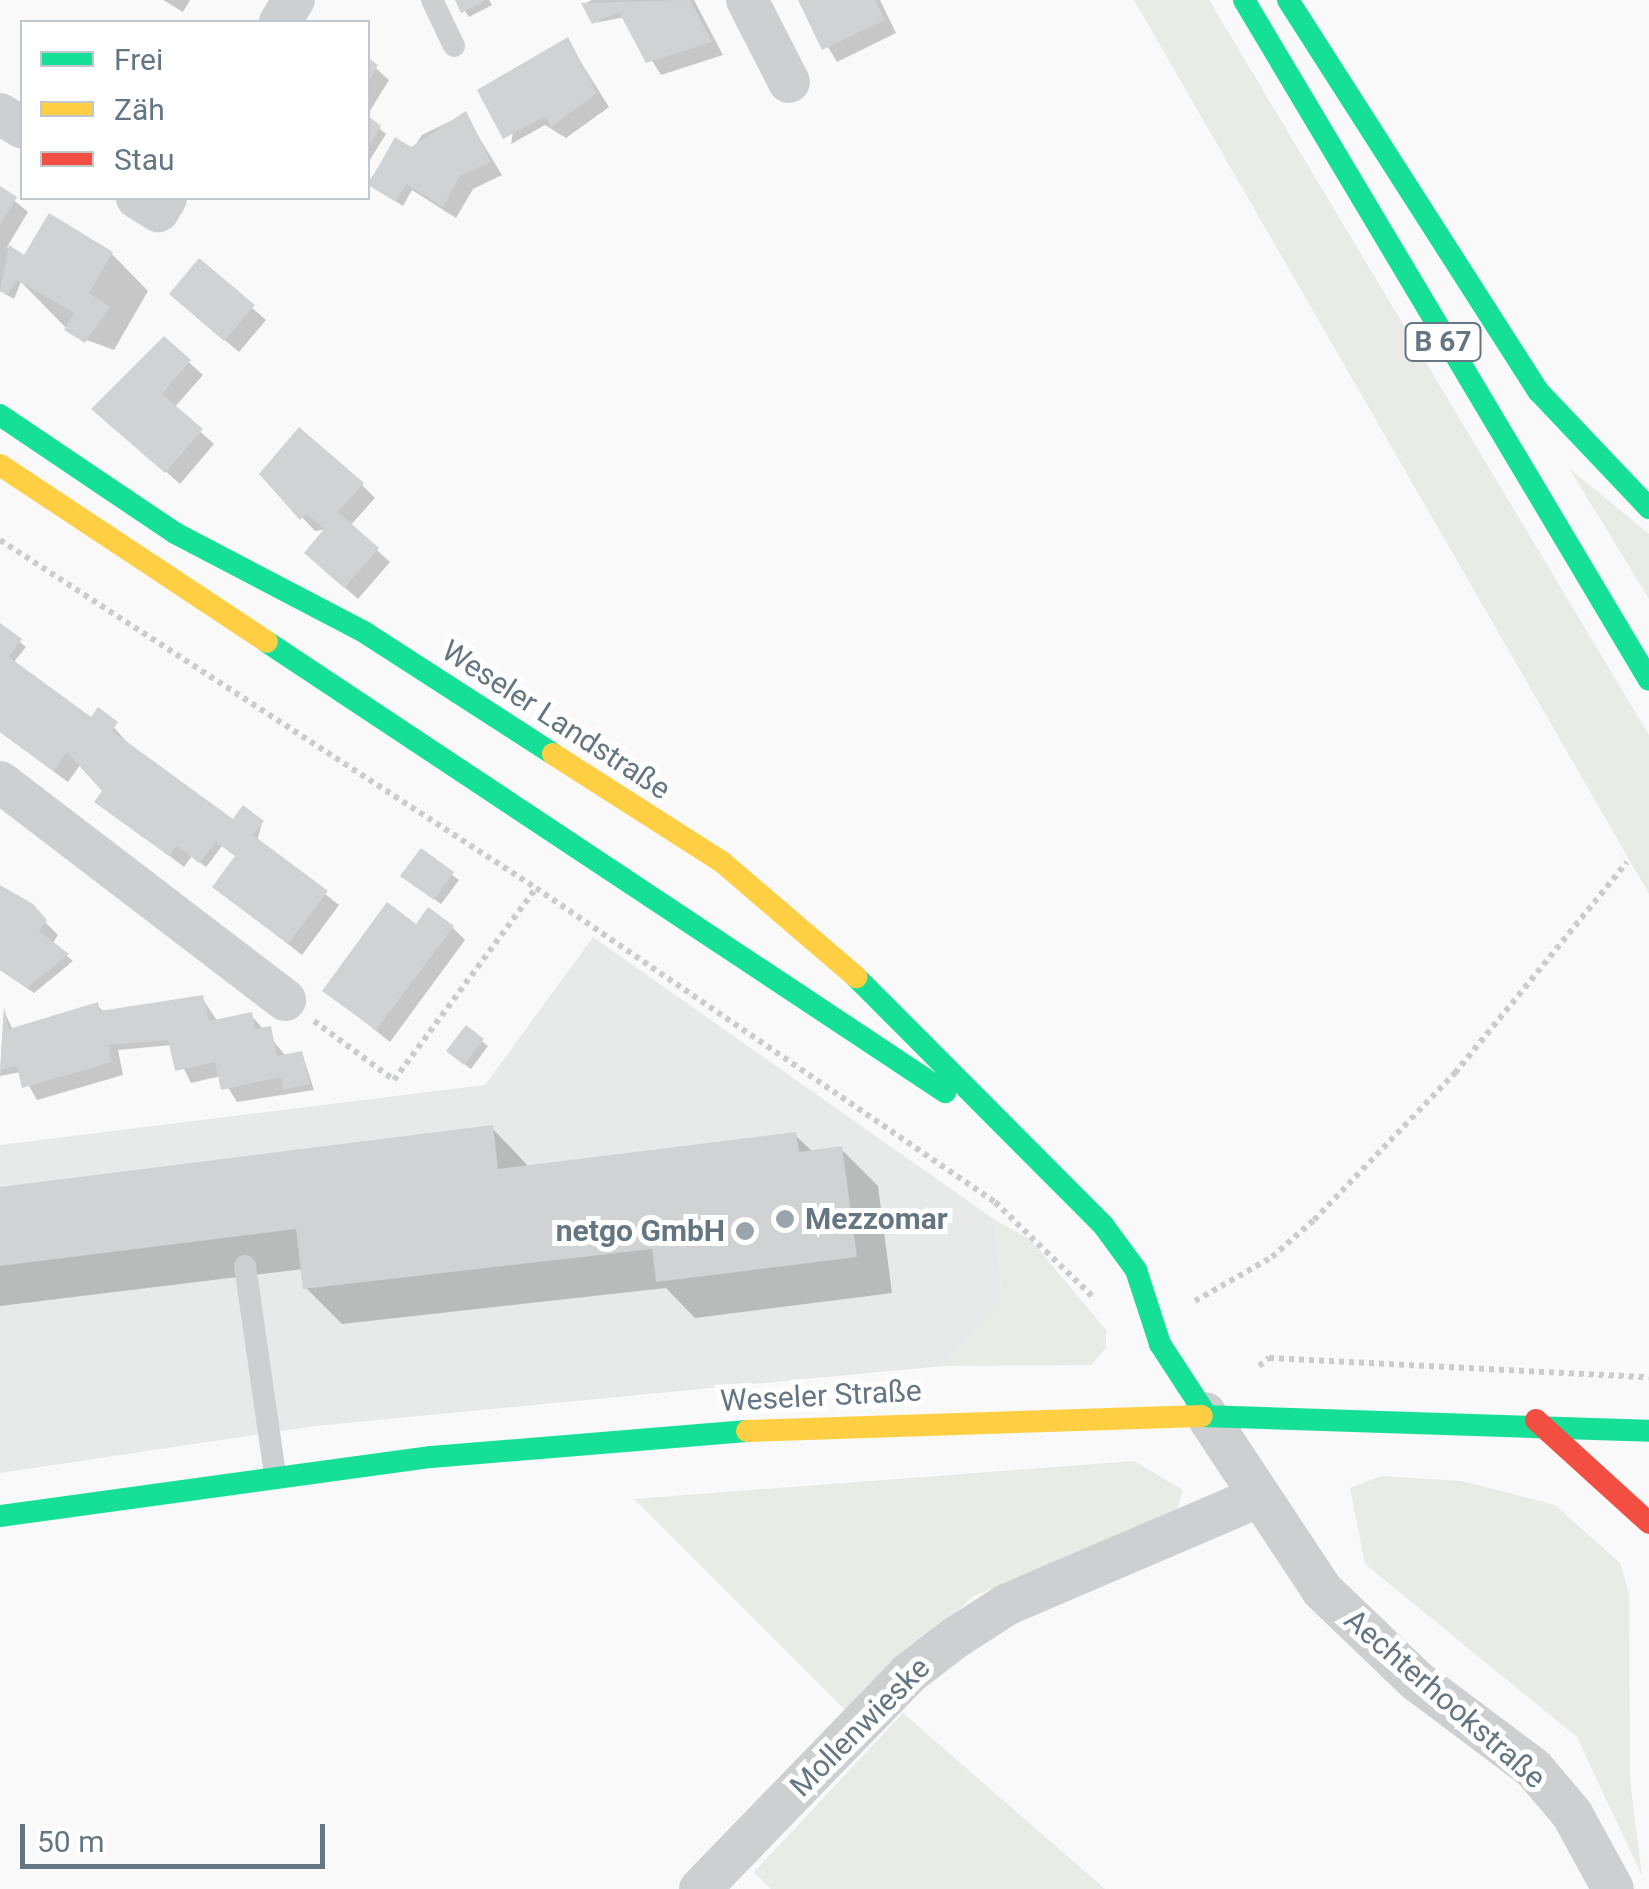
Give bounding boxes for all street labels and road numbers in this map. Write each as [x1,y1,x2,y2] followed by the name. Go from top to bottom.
[1403,319,1483,365] road number: B 67
[435,633,677,807] street label: Weseler Landstraße
[719,1373,923,1419] street label: Weseler Straße
[1337,1602,1553,1796] street label: Aechterhookstraße
[783,1650,937,1804] street label: Mollenwieske

